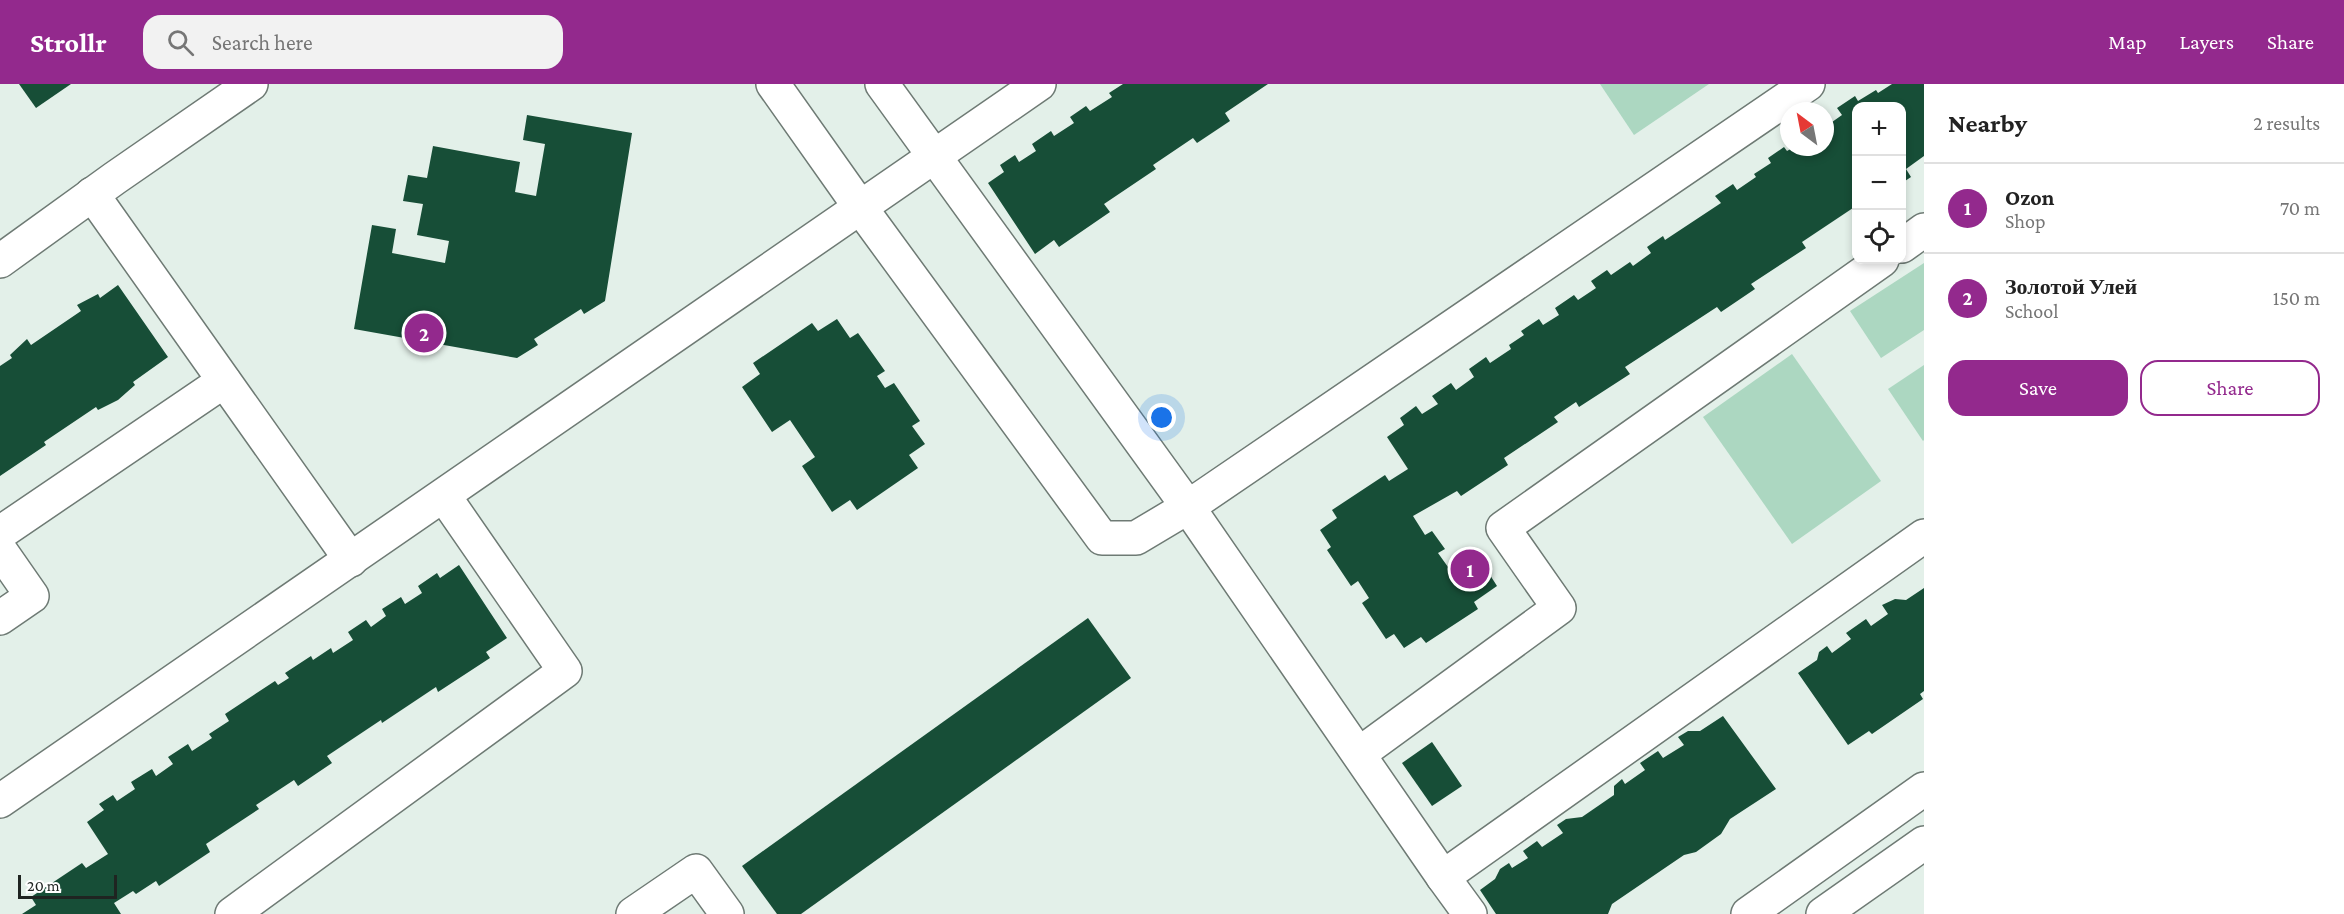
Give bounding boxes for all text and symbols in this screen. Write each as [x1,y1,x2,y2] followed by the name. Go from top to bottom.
[143,15,563,69] search box
[164,26,197,59] icon: search
[30,27,107,58] text: Strollr
[212,30,313,55] text: Search here
[2108,30,2147,54] text: Map
[2180,30,2234,54] text: Layers
[2267,30,2314,54] text: Share
[1780,102,1834,156] north arrow
[1852,102,1906,264] map controls
[1852,102,1906,156] button: +
[1948,109,2027,138] text: Nearby
[2253,112,2320,134] text: 2 results
[1852,156,1906,210] button: −
[2005,185,2054,210] text: Ozon
[1964,197,1971,219] text: 1
[2280,197,2320,219] text: 70 m
[1852,210,1906,264] button: locate
[2005,210,2046,232] text: Shop
[2005,274,2137,299] text: Золотой Улей
[1962,287,1973,309] text: 2
[2273,287,2320,309] text: 150 m
[2005,300,2058,322] text: School
[404,310,444,356] pin: 2
[1948,360,2128,416] button: Save
[2140,360,2320,416] button: Share
[1147,403,1176,432] your location
[1450,546,1490,592] pin: 1
[18,872,117,900] scale bar
[27,877,60,894] text: 20 m

